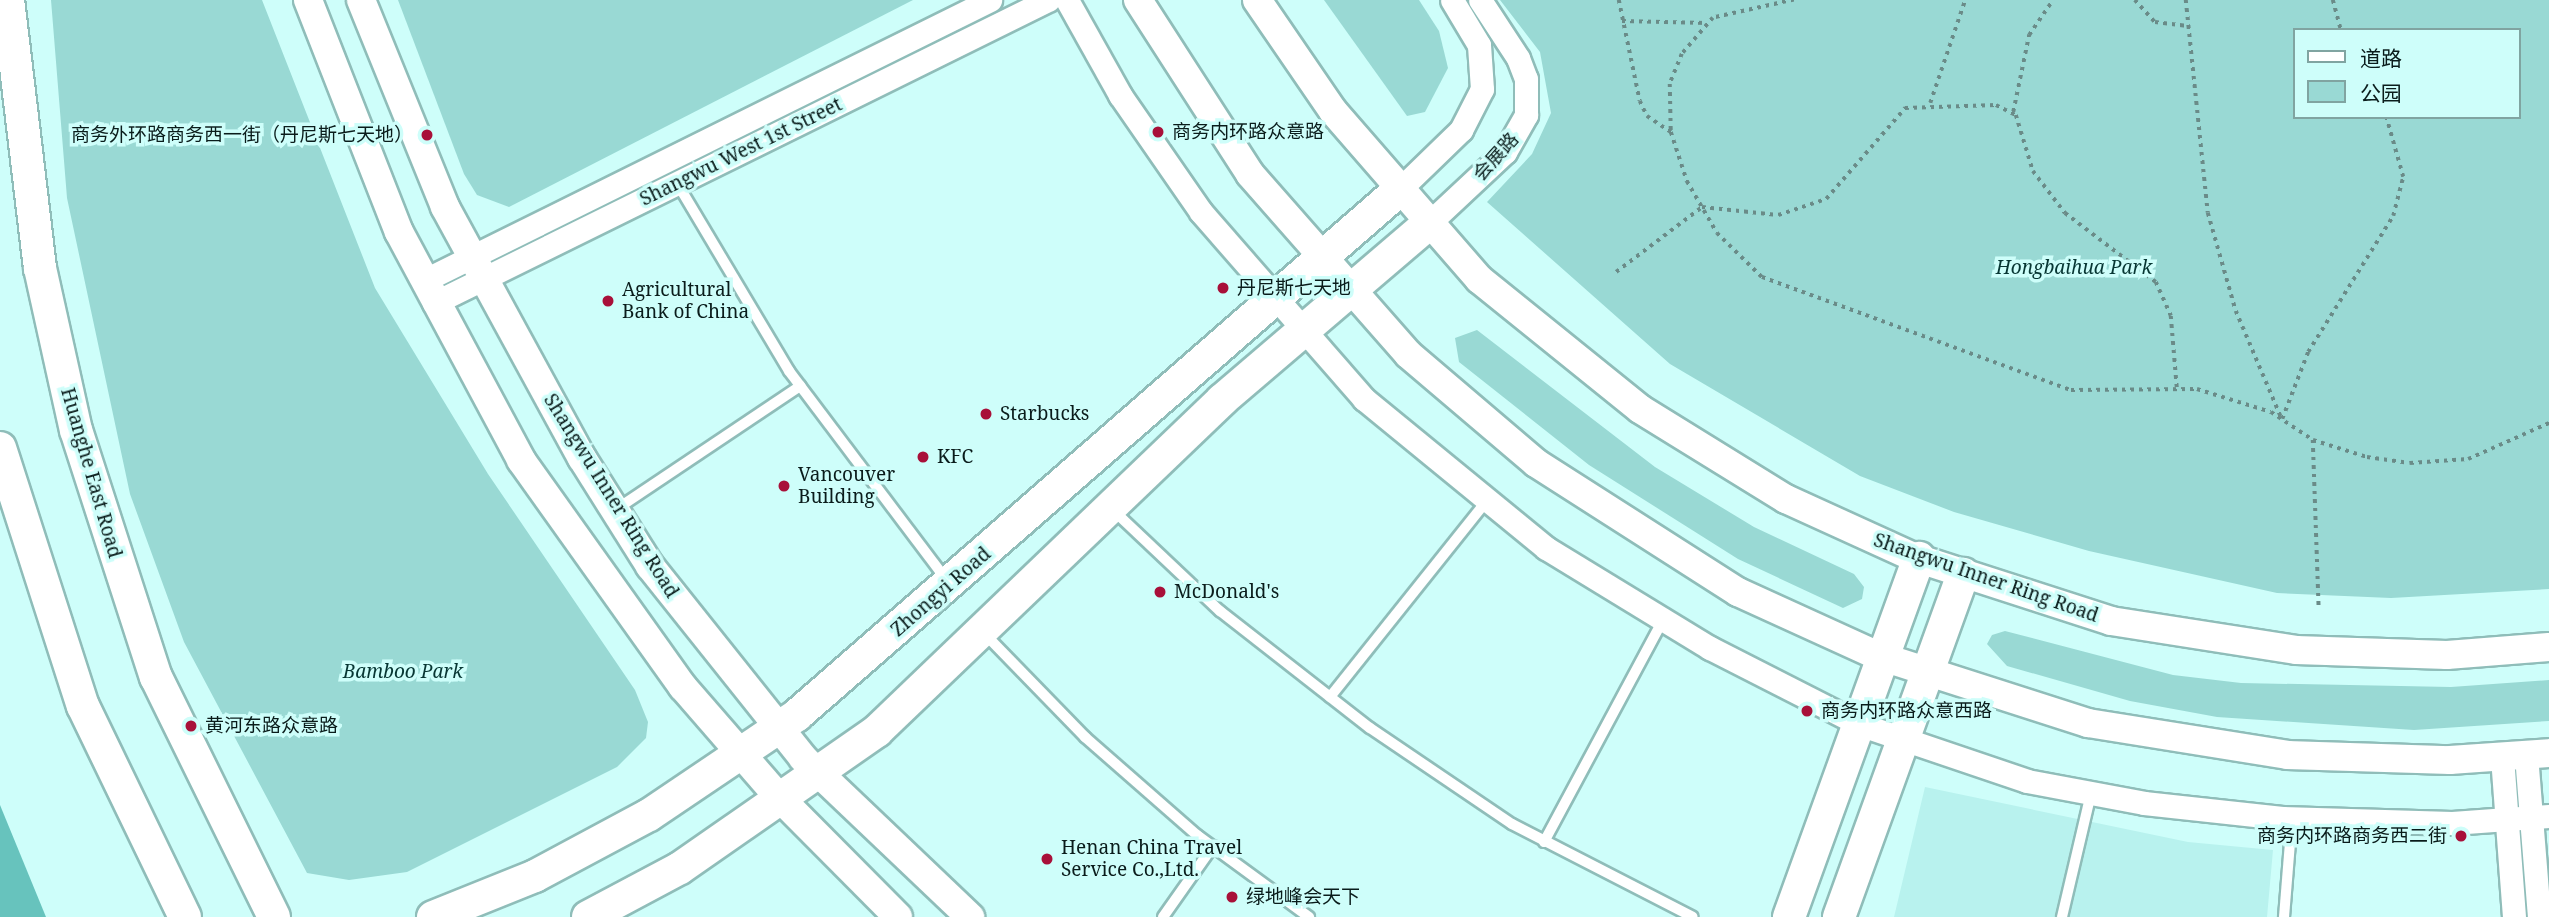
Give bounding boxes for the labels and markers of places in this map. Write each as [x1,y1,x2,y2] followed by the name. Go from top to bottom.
[1172,121,1324,143] place label: 商务内环路众意路
[71,124,413,146] place label: 商务外环路商务西一街（丹尼斯七天地）
[1150,124,1166,140] marker: 商务内环路众意路
[419,127,435,143] marker: 商务外环路商务西一街（丹尼斯七天地）
[1237,277,1351,299] place label: 丹尼斯七天地
[622,279,749,323] place label: Agricultural Bank of China
[1215,280,1231,296] marker: 丹尼斯七天地
[600,293,616,309] marker: Agricultural Bank of China
[1000,403,1089,425] place label: Starbucks
[978,406,994,422] marker: Starbucks
[937,446,973,468] place label: KFC
[915,449,931,465] marker: KFC
[798,464,895,508] place label: Vancouver Building
[776,478,792,494] marker: Vancouver Building
[1174,581,1279,603] place label: McDonald's
[1152,584,1168,600] marker: McDonald's
[1821,700,1992,722] place label: 商务内环路众意西路
[1799,703,1815,719] marker: 商务内环路众意西路
[205,715,338,737] place label: 黄河东路众意路
[183,718,199,734] marker: 黄河东路众意路
[2257,825,2447,847] place label: 商务内环路商务西二街
[2453,828,2469,844] marker: 商务内环路商务西二街
[1061,837,1242,881] place label: Henan China Travel Service Co.,Ltd.
[1039,851,1055,867] marker: Henan China Travel Service Co.,Ltd.
[1246,886,1360,908] place label: 绿地峰会天下
[1224,889,1240,905] marker: 绿地峰会天下

